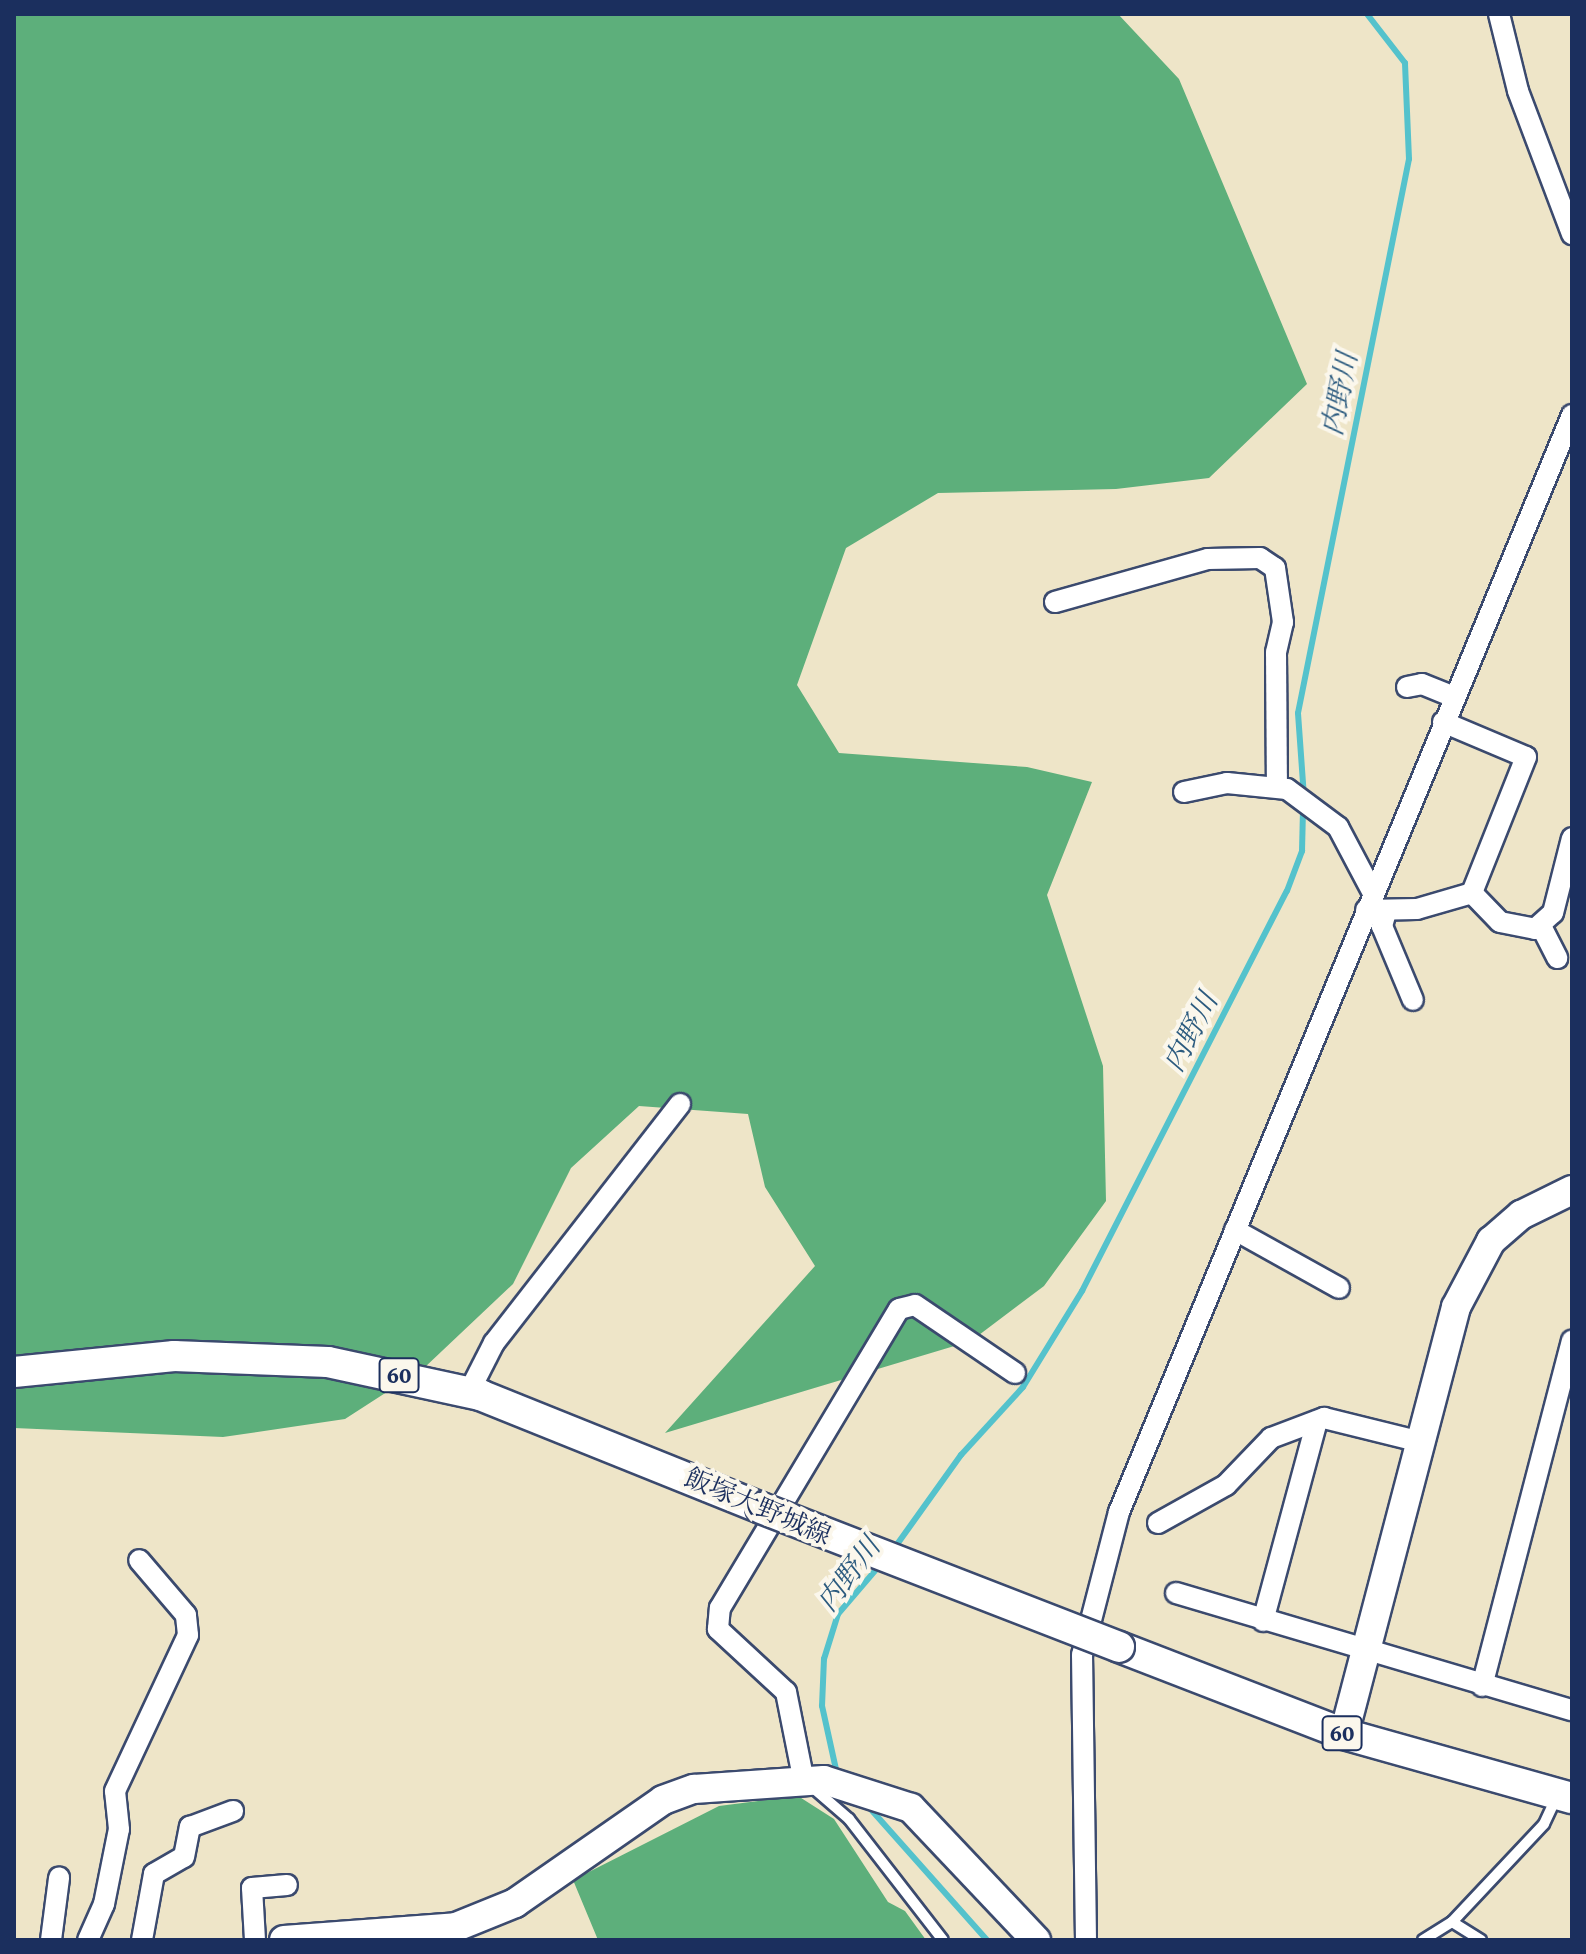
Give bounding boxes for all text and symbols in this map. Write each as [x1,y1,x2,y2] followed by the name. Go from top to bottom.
[1314,350,1364,438] water label: 内野川
[1156,987,1224,1077] water label: 内野川
[377,1355,421,1395] road number: 60
[680,1461,836,1551] street label: 飯塚大野城線
[809,1530,887,1618] water label: 内野川
[1320,1713,1364,1753] road number: 60

